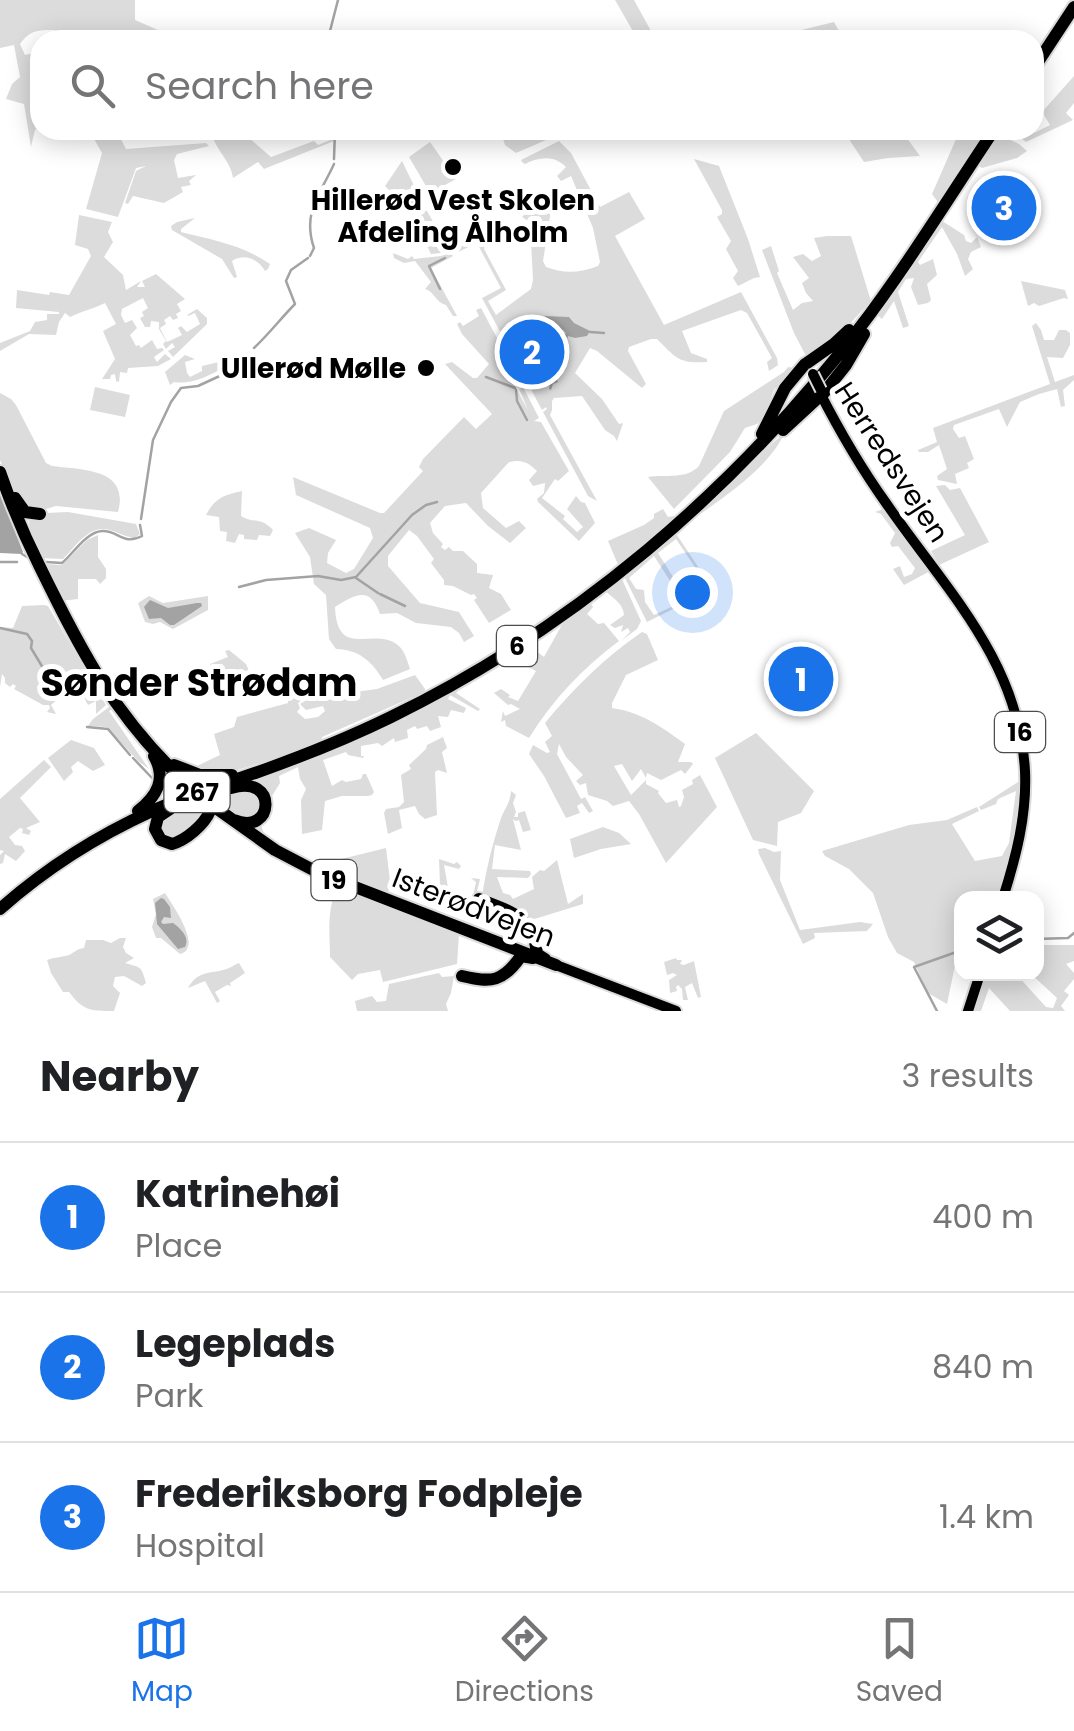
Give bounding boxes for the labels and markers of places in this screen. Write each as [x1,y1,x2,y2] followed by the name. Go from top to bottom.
[442,156,464,178] marker: Hillerød Vest Skolen Afdeling Ålholm
[972,170,1036,246] pin: 3
[311,181,595,252] place label: Hillerød Vest Skolen Afdeling Ålholm
[500,314,564,390] pin: 2
[221,349,406,388] place label: Ullerød Mølle
[415,357,437,379] marker: Ullerød Mølle
[768,642,834,716] pin: 1

